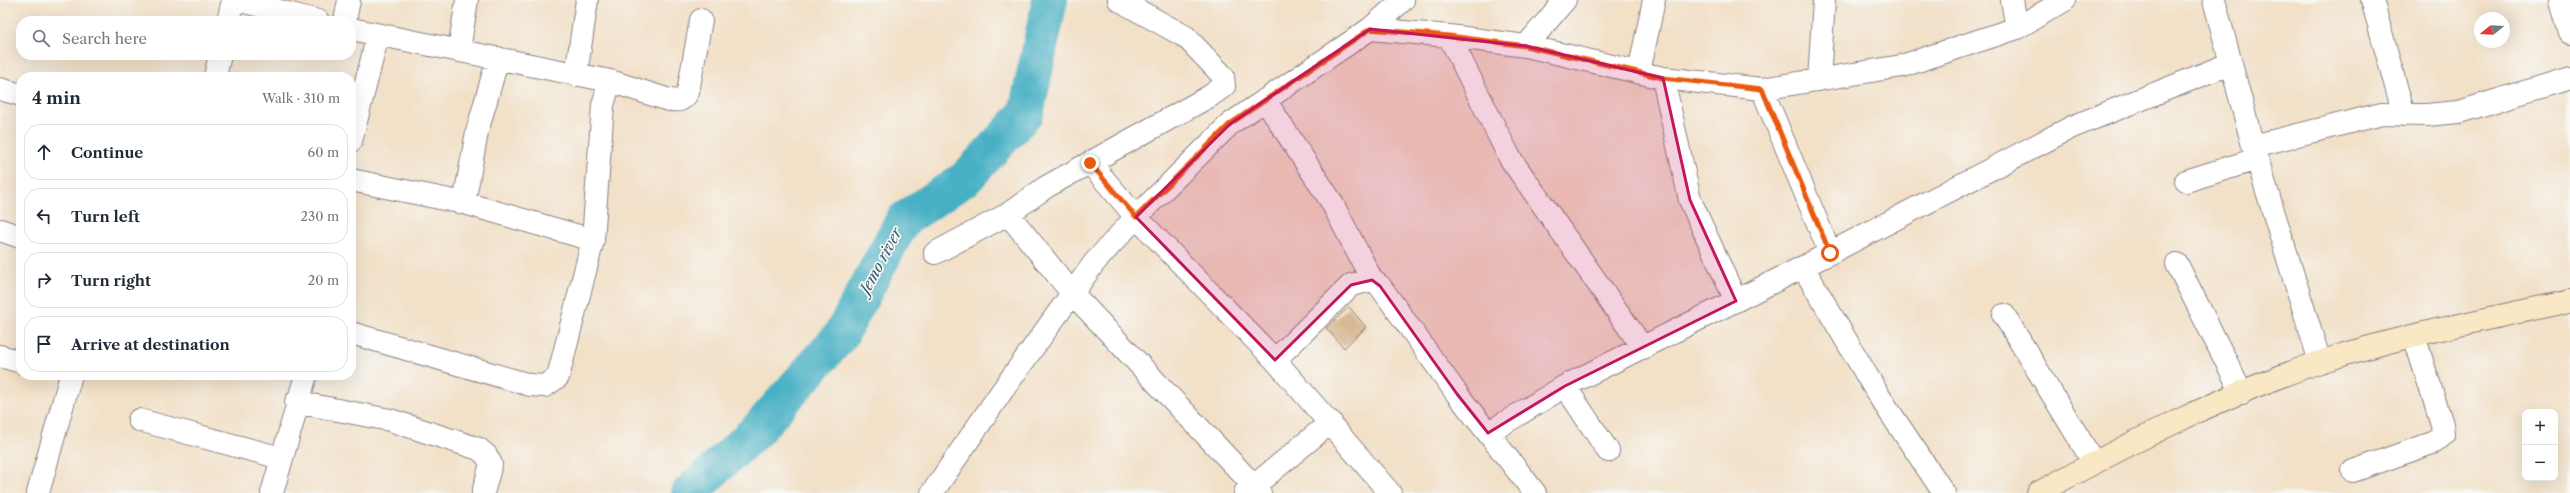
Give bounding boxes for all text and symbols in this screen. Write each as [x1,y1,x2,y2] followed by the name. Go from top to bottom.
[2474,12,2510,48] north arrow
[16,16,356,60] search box
[30,27,52,49] icon: search
[62,29,147,48] text: Search here
[32,88,81,108] text: 4 min
[262,90,340,106] text: Walk · 310 m
[33,141,55,163] icon: ahead
[71,143,143,162] text: Continue
[308,144,339,160] text: 60 m
[1081,154,1099,172] route end
[33,205,55,227] icon: left
[71,207,140,226] text: Turn left
[301,208,339,224] text: 230 m
[853,223,906,301] water label: Jemo river
[1821,244,1839,262] route start
[33,269,55,291] icon: right
[71,271,151,290] text: Turn right
[308,272,339,288] text: 20 m
[33,333,55,355] icon: arrive
[71,335,230,354] text: Arrive at destination
[2522,409,2558,481] map controls
[2522,409,2558,445] button: +
[2522,445,2558,481] button: −

